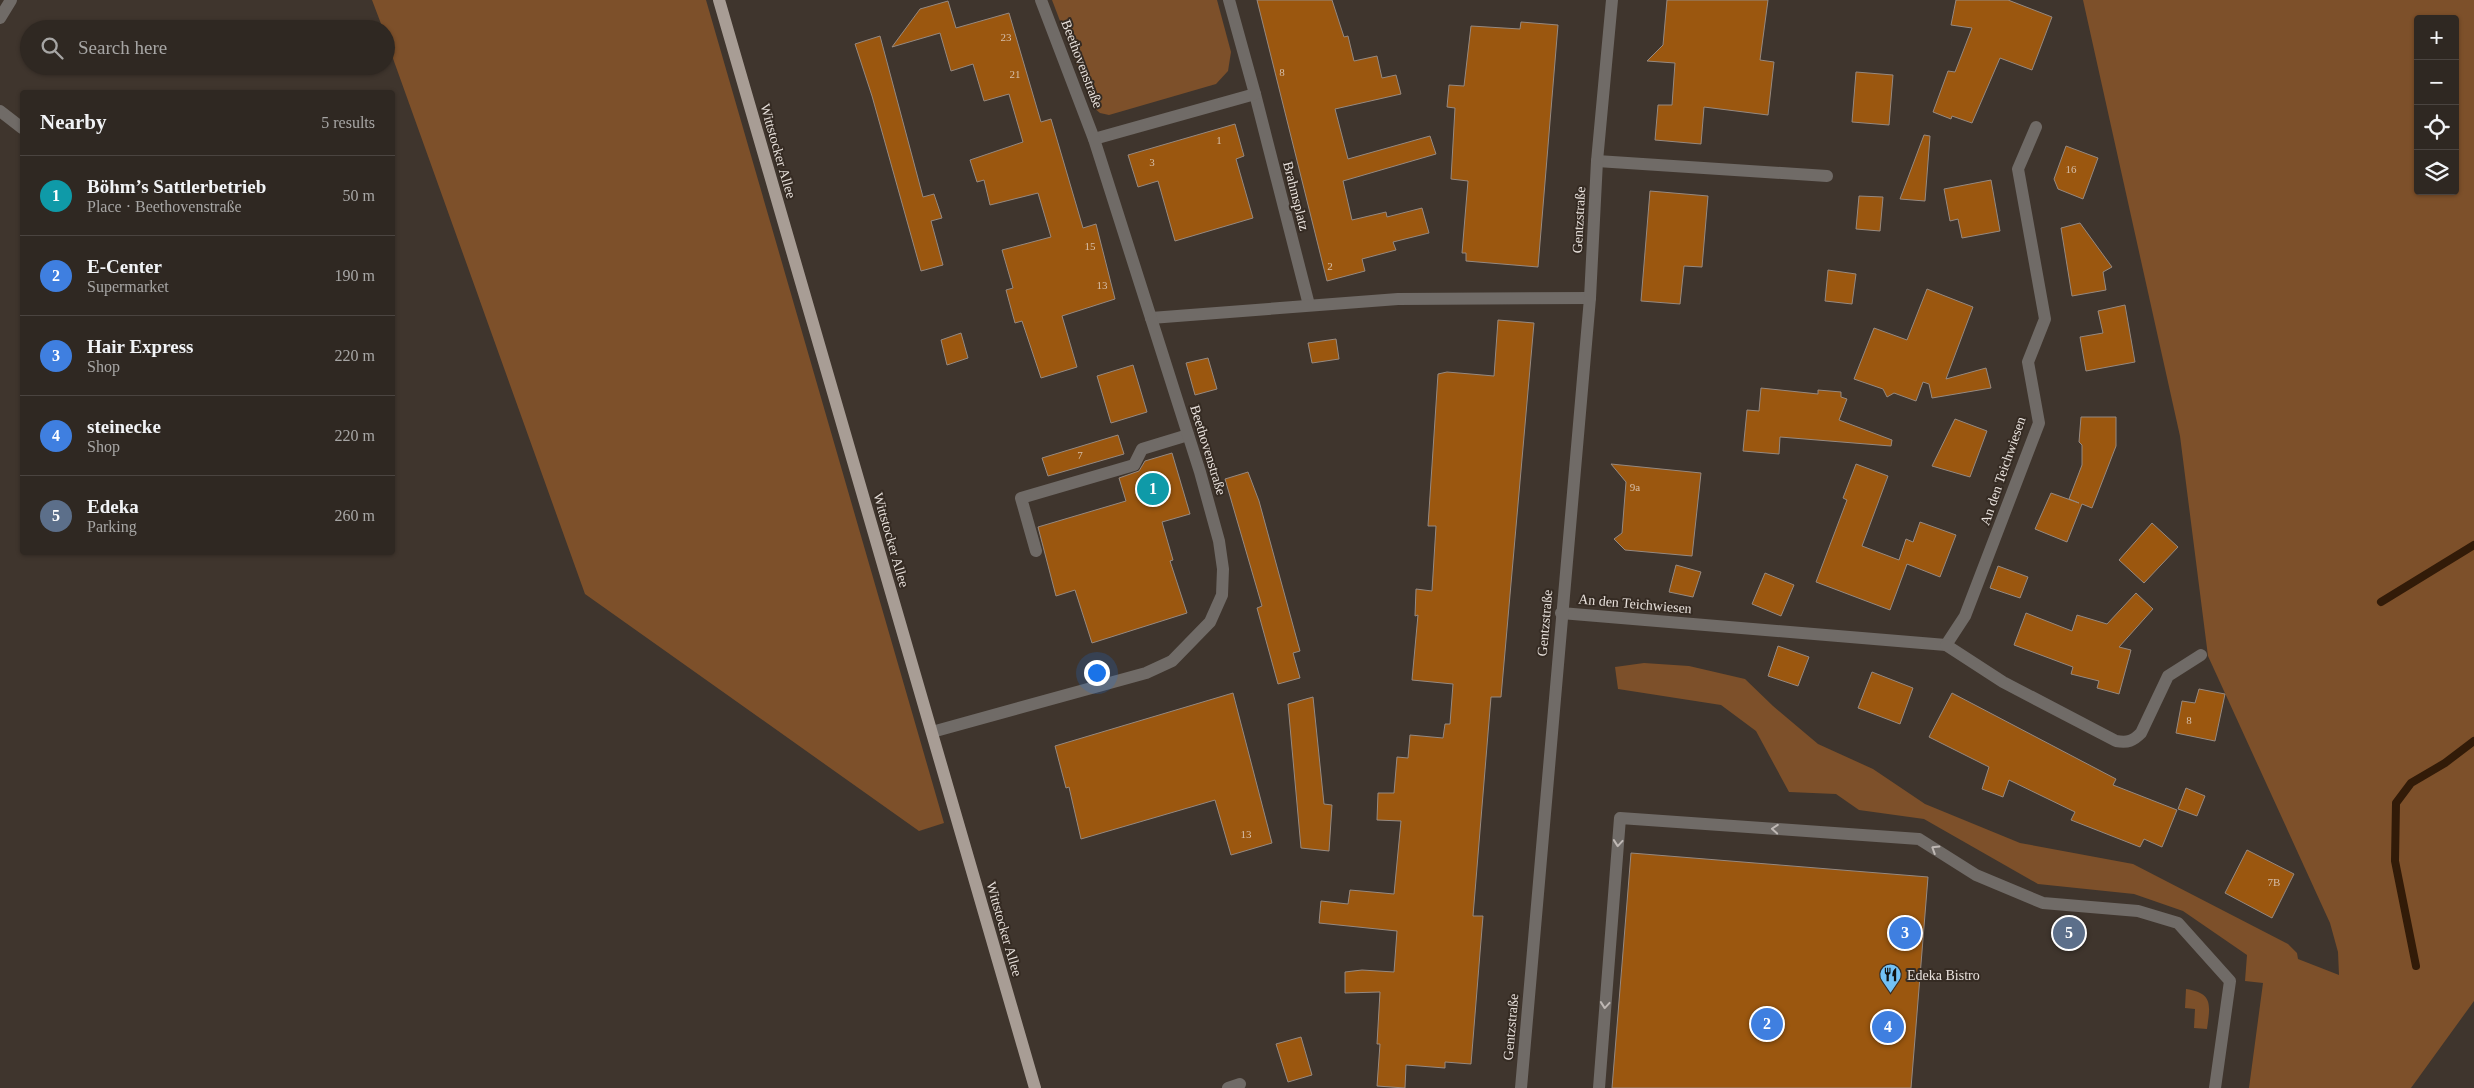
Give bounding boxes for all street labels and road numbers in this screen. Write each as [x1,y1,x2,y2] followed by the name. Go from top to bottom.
[1058,18,1106,110] street label: Beethovenstraße
[757,102,799,200] street label: Wittstocker Allee
[1280,160,1312,232] street label: Brahmsplatz
[1570,186,1588,254] street label: Gentzstraße
[1187,403,1229,497] street label: Beethovenstraße
[1977,415,2029,527] street label: An den Teichwiesen
[870,491,912,589] street label: Wittstocker Allee
[1535,589,1555,657] street label: Gentzstraße
[1578,592,1692,616] street label: An den Teichwiesen
[983,880,1025,978] street label: Wittstocker Allee
[1501,993,1521,1061] street label: Gentzstraße

